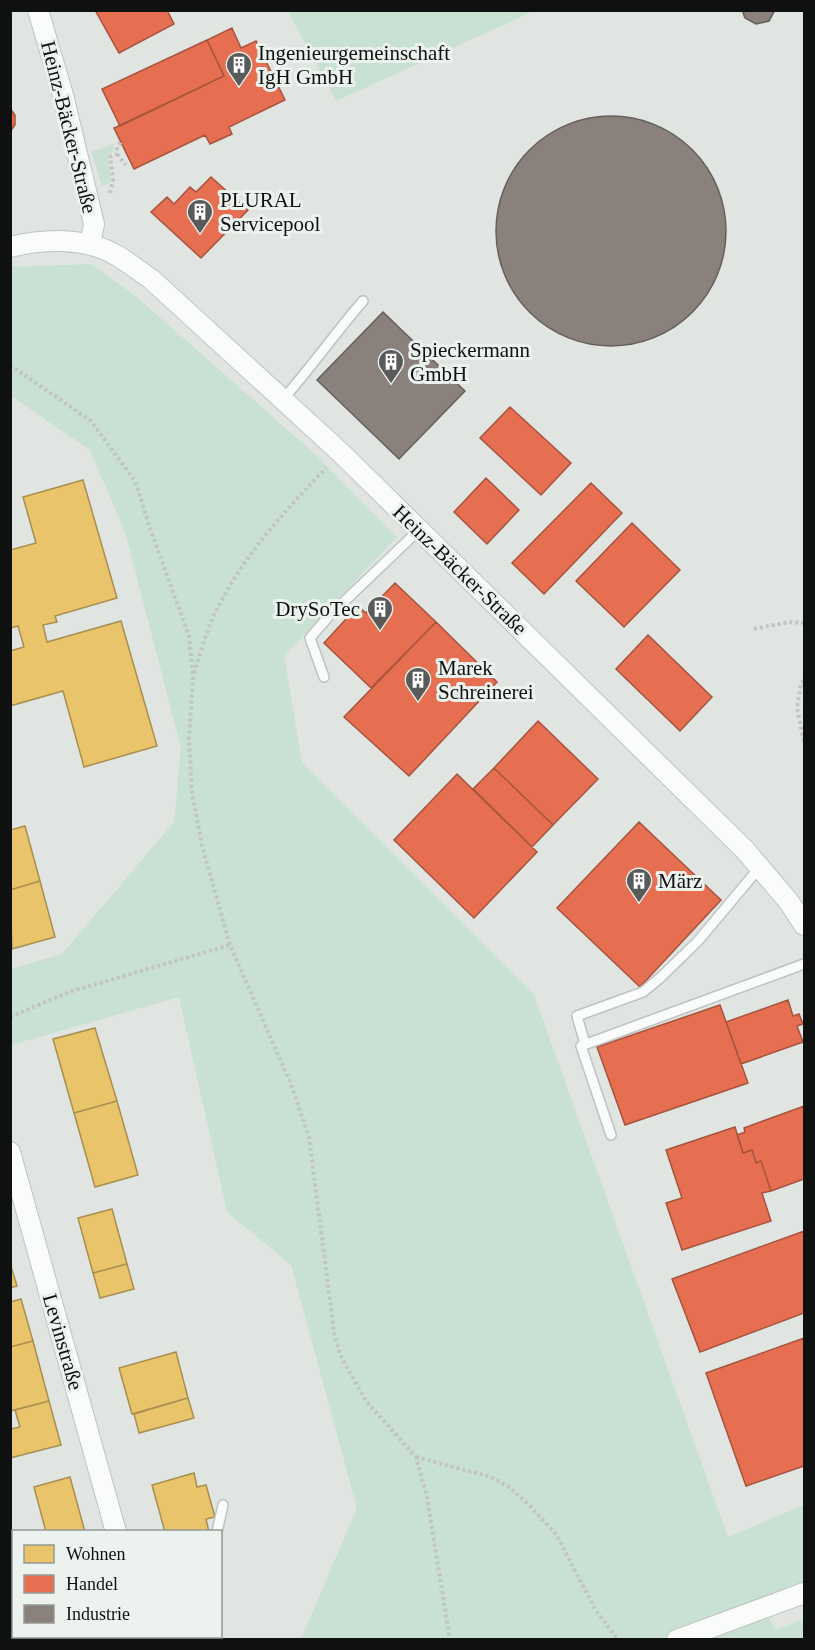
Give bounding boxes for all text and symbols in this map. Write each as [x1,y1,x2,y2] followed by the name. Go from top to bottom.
[36,38,102,216] street label: Heinz-Bäcker-Straße
[258,41,450,89] place label: Ingenieurgemeinschaft IgH GmbH
[224,50,254,88] building icon: Ingenieurgemeinschaft IgH GmbH
[220,188,320,236] place label: PLURAL Servicepool
[185,197,215,235] building icon: PLURAL Servicepool
[410,338,531,386] place label: Spieckermann GmbH
[376,347,406,385] building icon: Spieckermann GmbH
[388,500,532,640] street label: Heinz-Bäcker-Straße
[365,594,395,632] building icon: DrySoTec
[275,597,360,621] place label: DrySoTec
[438,656,534,704] place label: Marek Schreinerei
[403,665,433,703] building icon: Marek Schreinerei
[624,866,654,904] building icon: März
[658,869,702,893] place label: März
[38,1291,88,1393] street label: Levinstraße
[12,1530,222,1638] legend
[66,1544,126,1564] text: Wohnen
[66,1574,118,1594] text: Handel
[66,1604,130,1624] text: Industrie

